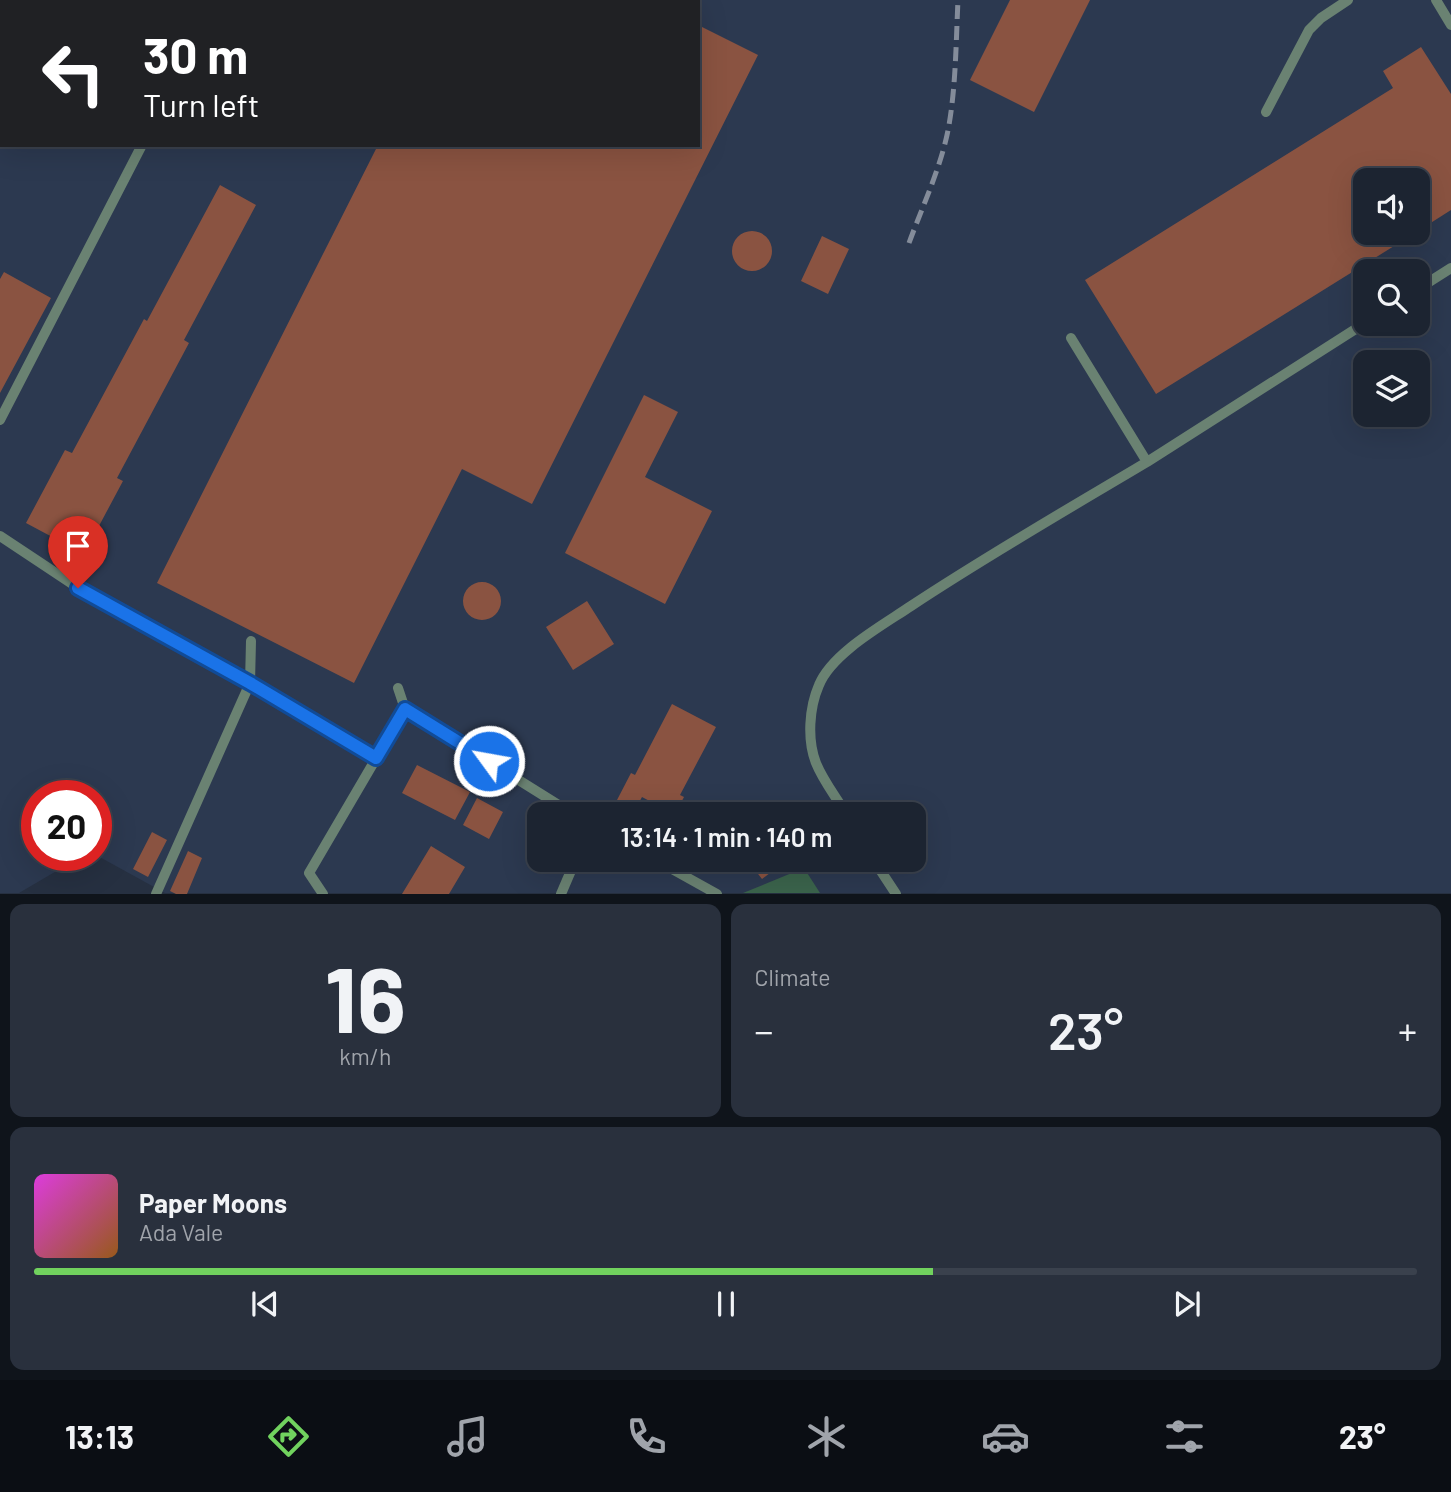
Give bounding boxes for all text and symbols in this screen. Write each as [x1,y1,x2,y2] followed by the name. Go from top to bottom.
[143,25,248,84] text: 30 m
[28,28,119,119] icon: left
[143,85,260,123] text: Turn left
[1353,168,1430,427] map controls
[1353,168,1430,245] button: sound
[1353,259,1430,336] button: search
[1353,350,1430,427] button: layers
[48,516,108,588] pin
[59,527,97,565] icon: arrive
[452,724,526,798] position arrow
[21,780,112,871] speed limit sign: 20
[621,821,832,852] text: 13:14 · 1 min · 140 m
[325,942,406,1051] text: 16
[755,963,831,991] text: Climate
[1048,998,1123,1060] text: 23°
[755,1007,774,1053] text: −
[1398,1007,1417,1053] text: +
[339,1042,391,1070] text: km/h
[139,1187,287,1218] text: Paper Moons
[139,1218,223,1246] text: Ada Vale
[246,1285,284,1323] icon: previous
[707,1285,745,1323] icon: pause
[1168,1285,1206,1323] icon: next
[264,1412,313,1461] icon: directions
[443,1412,492,1461] icon: music
[622,1412,671,1461] icon: phone
[802,1412,851,1461] icon: climate
[981,1412,1030,1461] icon: car
[1160,1412,1209,1461] icon: filters
[65,1417,134,1455] text: 13:13
[1339,1417,1386,1455] text: 23°

